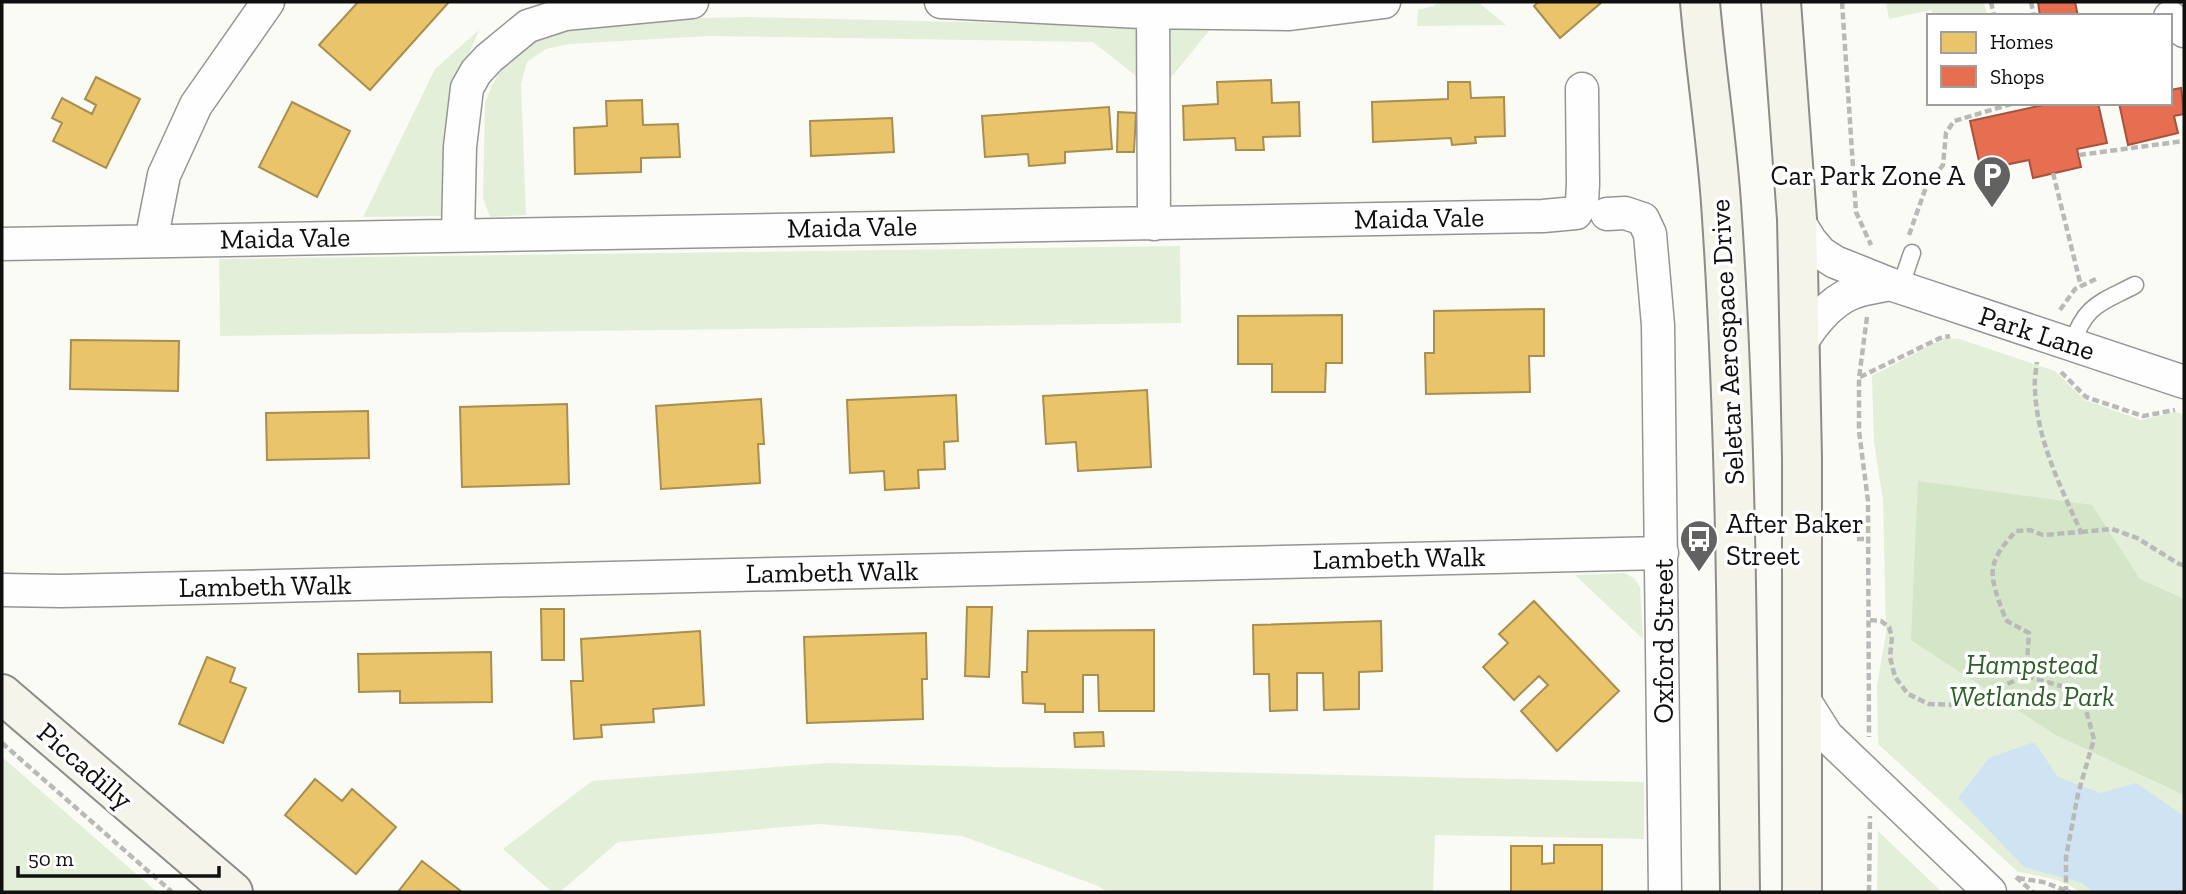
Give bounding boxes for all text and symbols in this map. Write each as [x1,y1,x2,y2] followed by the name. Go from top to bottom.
[1927,14,2172,105] legend
[1990,29,2053,54] text: Homes
[1990,64,2044,89] text: Shops
[1971,154,2013,209] parking icon: Car Park Zone A
[1770,159,1966,192] place label: Car Park Zone A
[1703,198,1751,486] street label: Seletar Aerospace Drive
[1353,200,1485,236] street label: Maida Vale
[786,209,918,245] street label: Maida Vale
[219,220,351,256] street label: Maida Vale
[1975,299,2099,367] street label: Park Lane
[1726,507,1864,572] place label: After Baker Street
[1678,518,1720,573] bus stop icon: After Baker Street
[1312,540,1486,576] street label: Lambeth Walk
[745,554,919,590] street label: Lambeth Walk
[1647,558,1680,724] street label: Oxford Street
[178,568,352,604] street label: Lambeth Walk
[1949,648,2115,713] park label: Hampstead Wetlands Park
[31,716,140,817] street label: Piccadilly
[18,834,219,878] scale bar
[28,846,74,871] text: 50 m

